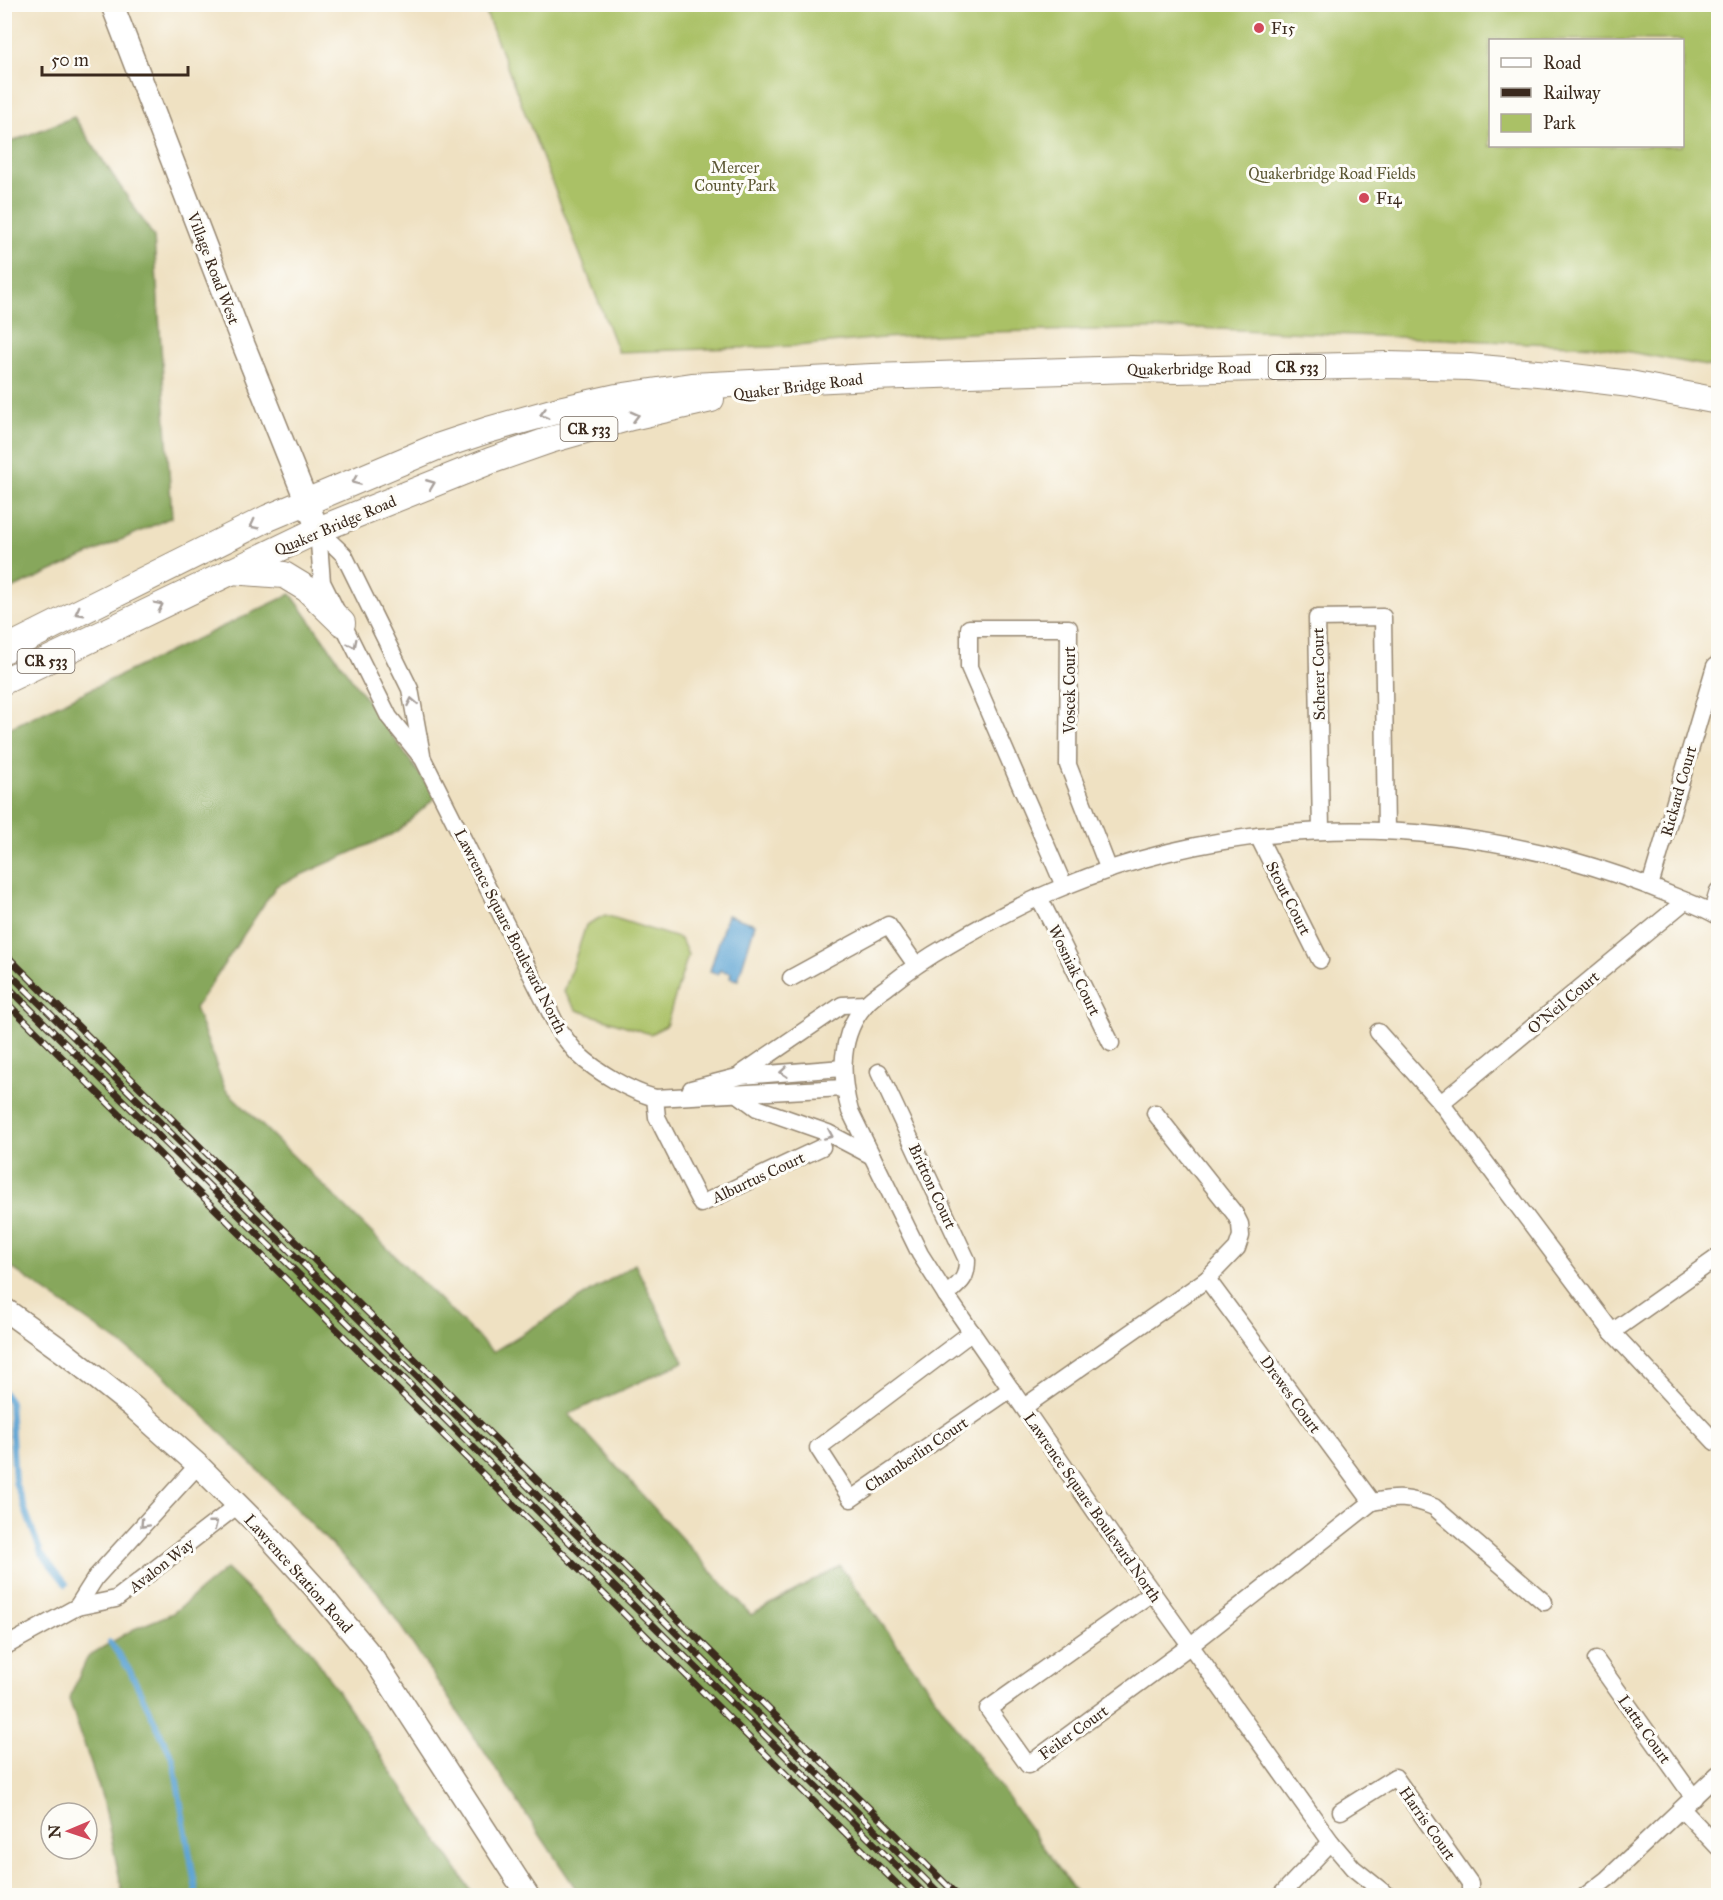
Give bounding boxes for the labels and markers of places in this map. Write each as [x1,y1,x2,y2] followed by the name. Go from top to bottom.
[1271,19,1296,38] place label: F15
[1252,21,1266,35] marker: F15
[1376,189,1403,208] place label: F14
[1357,191,1371,205] marker: F14

